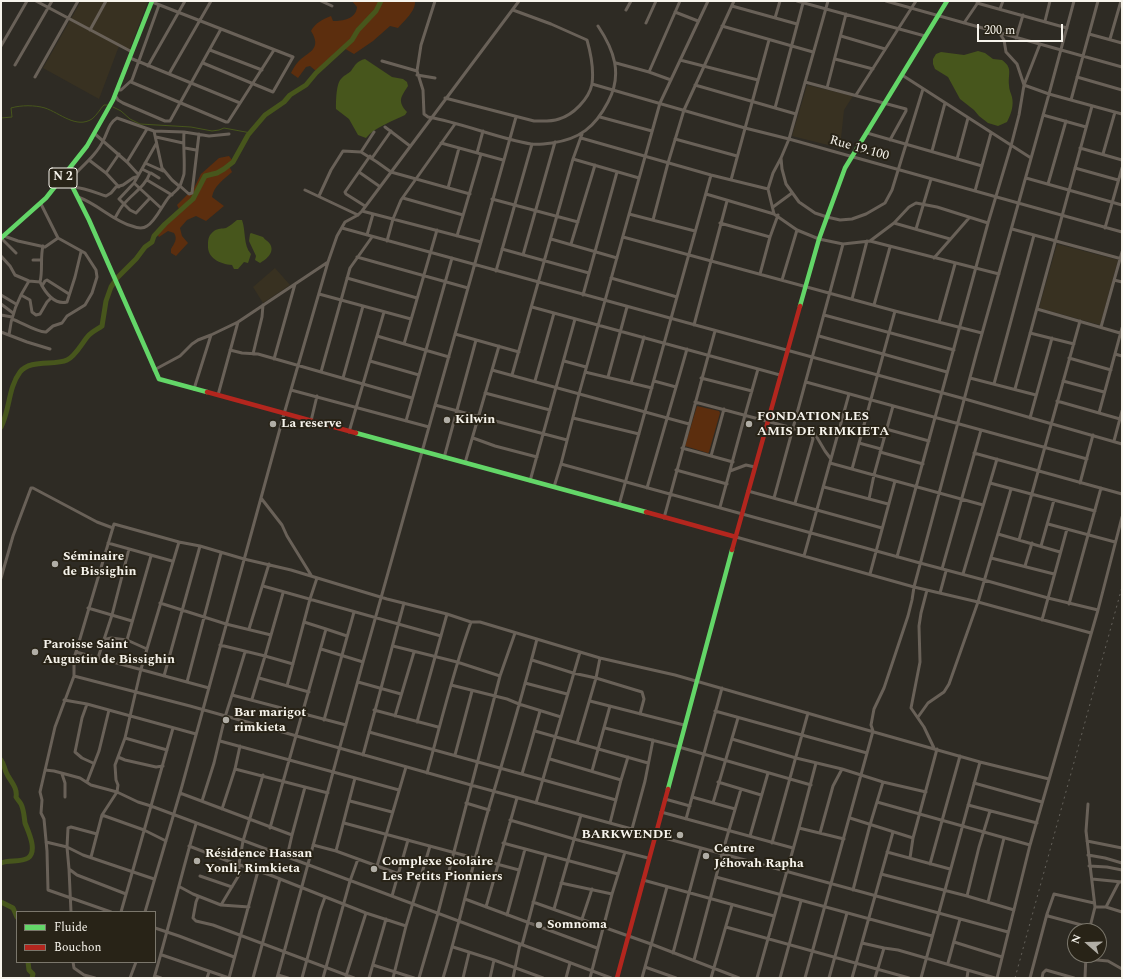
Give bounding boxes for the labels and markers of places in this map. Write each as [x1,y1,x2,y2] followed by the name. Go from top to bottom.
[757,409,889,440] place label: FONDATION LES AMIS DE RIMKIETA
[455,412,495,428] place label: Kilwin
[442,415,452,425] marker: Kilwin
[281,416,342,432] place label: La reserve
[268,419,278,429] marker: La reserve
[744,419,754,429] marker: FONDATION LES AMIS DE RIMKIETA
[63,549,137,580] place label: Séminaire de Bissighin
[50,559,60,569] marker: Séminaire de Bissighin
[43,637,175,668] place label: Paroisse Saint Augustin de Bissighin
[30,647,40,657] marker: Paroisse Saint Augustin de Bissighin
[234,705,306,736] place label: Bar marigot rimkieta
[221,715,231,725] marker: Bar marigot rimkieta
[582,827,672,843] place label: BARKWENDE
[675,830,685,840] marker: BARKWENDE
[714,841,804,872] place label: Centre Jéhovah Rapha
[205,846,312,877] place label: Résidence Hassan Yonli, Rimkieta
[701,851,711,861] marker: Centre Jéhovah Rapha
[382,854,503,885] place label: Complexe Scolaire Les Petits Pionniers
[192,856,202,866] marker: Résidence Hassan Yonli, Rimkieta
[369,864,379,874] marker: Complexe Scolaire Les Petits Pionniers
[547,917,607,933] place label: Somnoma
[534,920,544,930] marker: Somnoma

